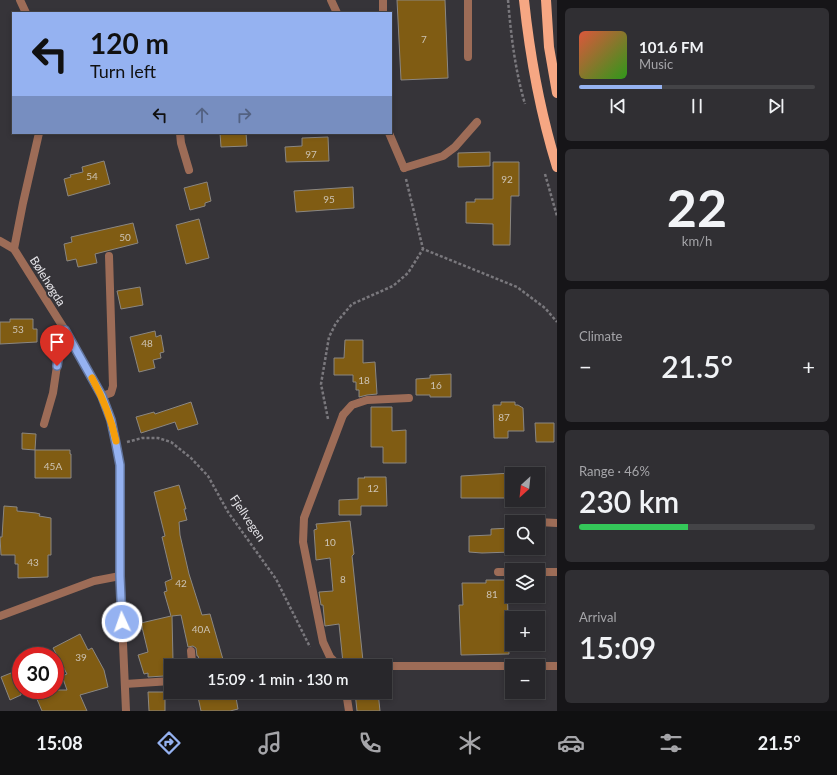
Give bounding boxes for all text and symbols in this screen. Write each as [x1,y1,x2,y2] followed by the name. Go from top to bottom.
[90,26,169,60] text: 120 m
[24,28,76,80] icon: left
[421,33,427,45] house number: 7
[639,38,704,56] text: 101.6 FM
[639,56,673,72] text: Music
[90,60,156,82] text: Turn left
[607,95,629,117] icon: previous
[686,95,708,117] icon: pause
[765,95,787,117] icon: next
[149,104,171,126] icon: left
[191,104,213,126] icon: ahead
[233,104,255,126] icon: right
[305,148,317,160] house number: 97
[86,170,98,182] house number: 54
[501,173,513,185] house number: 92
[667,176,727,238] text: 22
[323,193,335,205] house number: 95
[119,231,131,243] house number: 50
[682,233,712,249] text: km/h
[27,253,69,309] street label: Bølehøgda
[12,323,24,335] house number: 53
[40,325,74,366] pin
[579,328,622,344] text: Climate
[46,331,68,353] icon: arrive
[141,337,153,349] house number: 48
[661,348,733,384] text: 21.5°
[579,353,592,380] text: −
[802,353,815,380] text: +
[358,374,370,386] house number: 18
[430,379,442,391] house number: 16
[498,411,510,423] house number: 87
[44,460,62,472] house number: 45A
[579,463,650,479] text: Range · 46%
[505,467,545,507] north arrow
[505,467,545,699] map controls
[367,482,379,494] house number: 12
[579,483,679,519] text: 230 km
[227,492,269,544] street label: Fjellvegen
[505,515,545,555] button: search
[324,536,336,548] house number: 10
[27,556,39,568] house number: 43
[505,563,545,603] button: layers
[340,573,346,585] house number: 8
[175,577,187,589] house number: 42
[486,588,498,600] house number: 81
[101,601,143,643] position arrow
[579,609,616,625] text: Arrival
[505,611,545,651] button: +
[192,623,210,635] house number: 40A
[579,629,656,665] text: 15:09
[12,647,64,699] speed limit sign: 30
[75,651,87,663] house number: 39
[505,659,545,699] button: −
[208,670,348,688] text: 15:09 · 1 min · 130 m
[155,729,183,757] icon: directions
[256,729,284,757] icon: music
[356,729,384,757] icon: phone
[456,729,484,757] icon: climate
[557,729,585,757] icon: car
[657,729,685,757] icon: filters
[36,732,83,754] text: 15:08
[758,732,801,754] text: 21.5°

